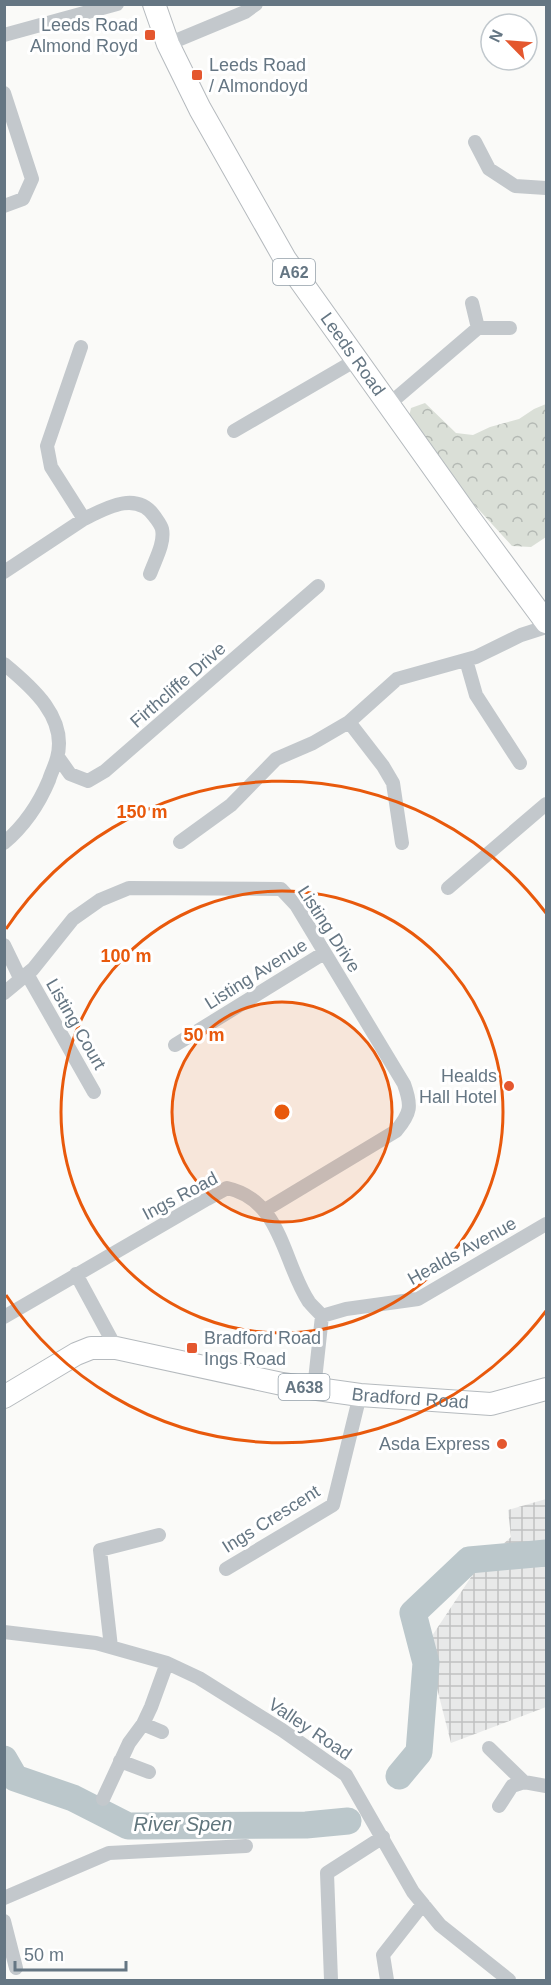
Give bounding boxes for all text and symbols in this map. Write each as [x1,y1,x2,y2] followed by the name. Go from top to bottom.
[479,12,539,72] north arrow
[30,15,138,56] place label: Leeds Road Almond Royd
[486,27,506,45] text: N
[143,28,157,42] marker: Leeds Road Almond Royd
[209,55,308,96] place label: Leeds Road / Almondoyd
[190,68,204,82] marker: Leeds Road / Almondoyd
[273,259,315,285] road number: A62
[316,309,389,400] street label: Leeds Road
[126,638,230,732] street label: Firthcliffe Drive
[116,802,168,822] text: 150 m
[294,882,364,976] street label: Listing Drive
[201,935,311,1013] street label: Listing Avenue
[100,946,152,966] text: 100 m
[42,975,110,1073] street label: Listing Court
[183,1025,225,1045] text: 50 m
[419,1066,497,1107] place label: Healds Hall Hotel
[502,1079,516,1093] marker: Healds Hall Hotel
[272,1102,292,1122] centre of rings
[139,1168,221,1224] street label: Ings Road
[404,1213,520,1289] street label: Healds Avenue
[204,1328,321,1369] place label: Bradford Road Ings Road
[185,1341,199,1355] marker: Bradford Road Ings Road
[278,1374,330,1400] road number: A638
[350,1384,469,1412] street label: Bradford Road
[379,1434,490,1454] place label: Asda Express
[495,1437,509,1451] marker: Asda Express
[219,1481,323,1557] street label: Ings Crescent
[265,1694,355,1764] street label: Valley Road
[134,1813,232,1835] water label: River Spen
[15,1934,126,1972] scale bar
[24,1945,64,1965] text: 50 m

